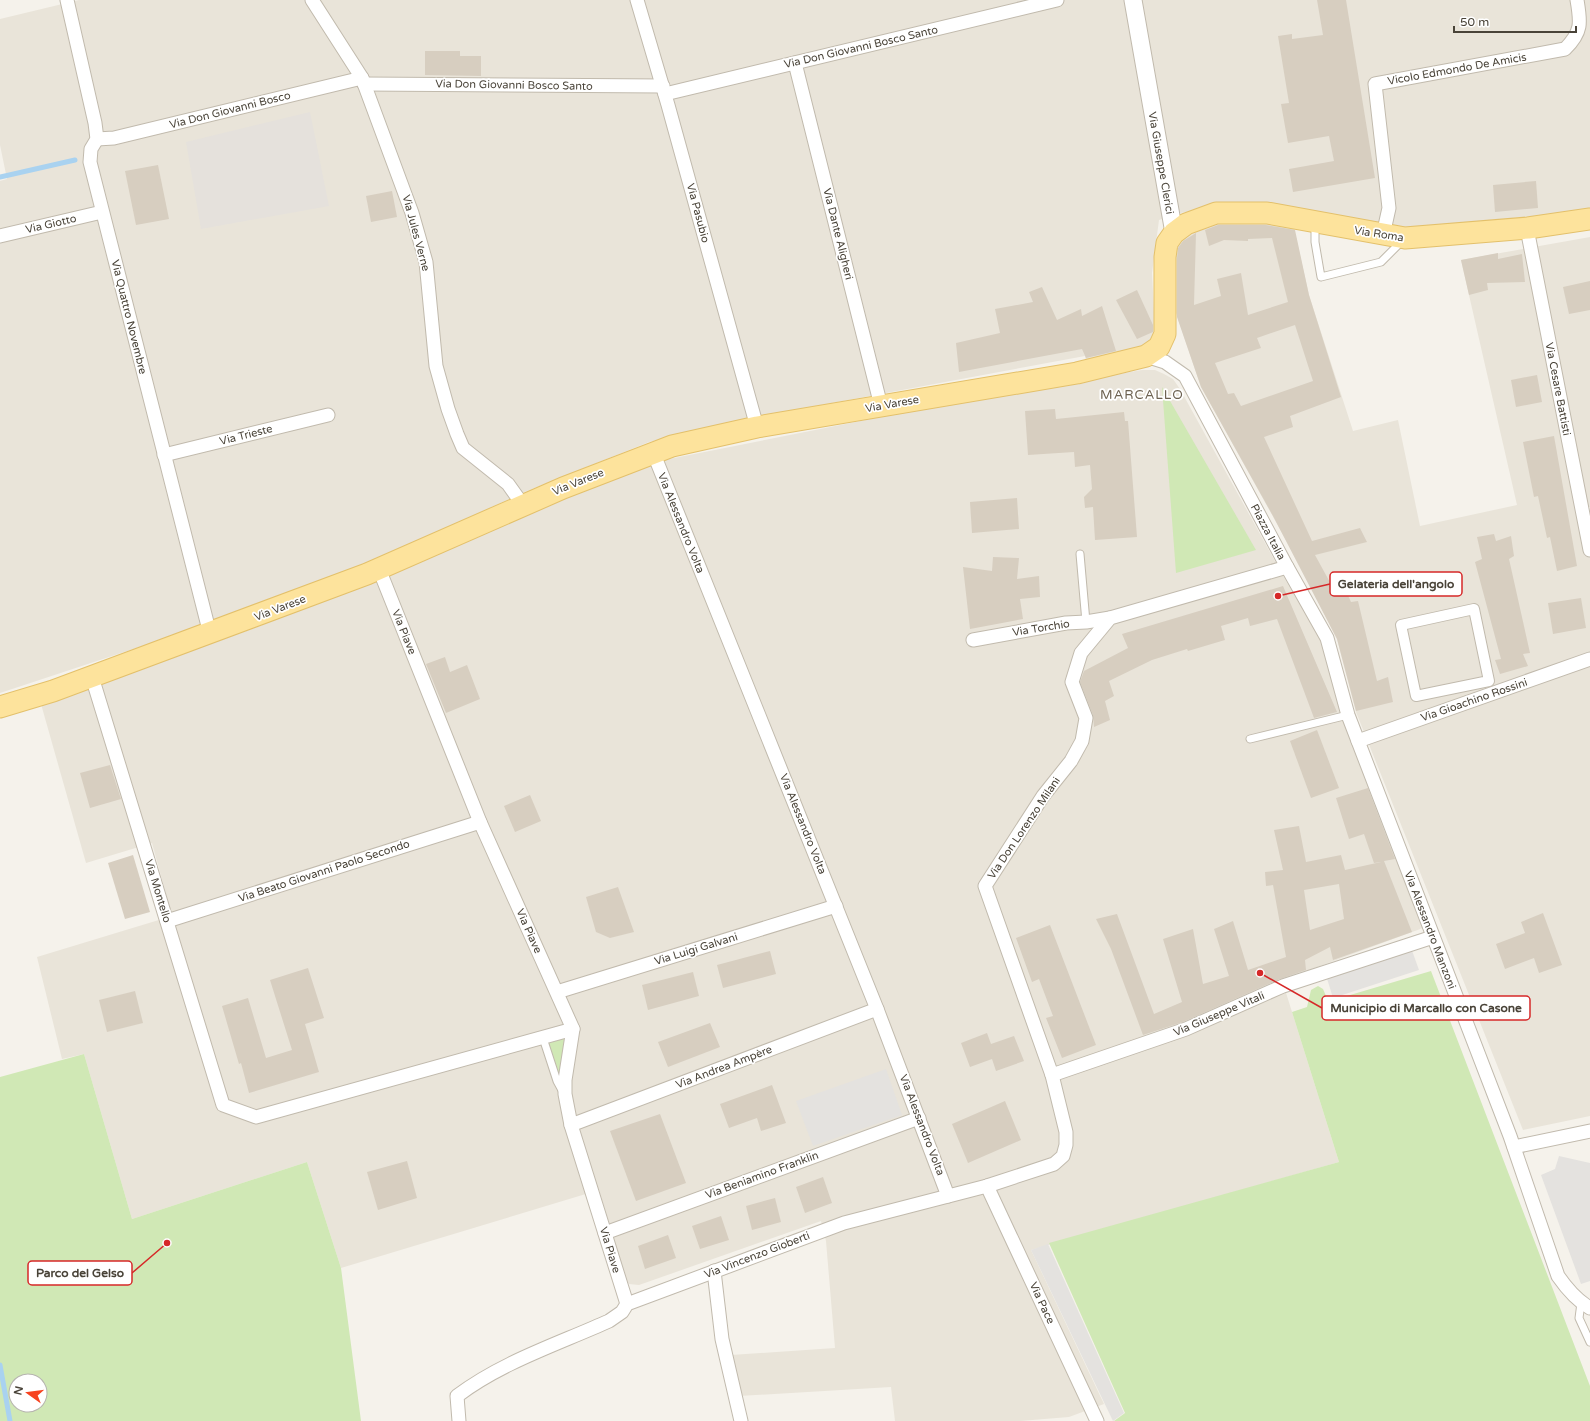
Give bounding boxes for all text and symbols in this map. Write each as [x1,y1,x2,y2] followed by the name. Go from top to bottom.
[1454,8,1576,34] scale bar
[1460,15,1489,29] text: 50 m
[783,23,939,71] street label: Via Don Giovanni Bosco Santo
[1387,50,1527,88] street label: Vicolo Edmondo De Amicis
[435,77,593,93] street label: Via Don Giovanni Bosco Santo
[168,89,292,131] street label: Via Don Giovanni Bosco
[1146,111,1176,215] street label: Via Giuseppe Clerici
[684,182,712,244] street label: Via Pasubio
[820,187,856,281] street label: Via Dante Aligheri
[400,193,432,273] street label: Via Jules Verne
[24,212,78,236] street label: Via Giotto
[1353,224,1405,244] street label: Via Roma
[108,258,150,376] street label: Via Quattro Novembre
[1543,341,1573,437] street label: Via Cesare Battisti
[1100,387,1184,403] district label: MARCALLO
[864,393,920,415] street label: Via Varese
[218,422,274,448] street label: Via Trieste
[550,466,606,498] street label: Via Varese
[655,471,707,575] street label: Via Alessandro Volta
[1248,502,1288,562] street label: Piazza Italia
[1330,572,1462,596] callout: Gelateria dell'angolo
[1338,577,1454,592] text: Gelateria dell'angolo
[252,592,308,624] street label: Via Varese
[389,608,419,656] street label: Via Piave
[1011,617,1071,639] street label: Via Torchio
[1419,676,1529,724] street label: Via Gioachino Rossini
[777,772,829,876] street label: Via Alessandro Volta
[985,775,1063,881] street label: Via Don Lorenzo Milani
[237,837,412,905] street label: Via Beato Giovanni Paolo Secondo
[142,858,174,925] street label: Via Montello
[1401,869,1459,991] street label: Via Alessandro Manzoni
[513,907,545,955] street label: Via Piave
[653,930,739,968] street label: Via Luigi Galvani
[1172,989,1266,1039] street label: Via Giuseppe Vitali
[1322,996,1530,1020] callout: Municipio di Marcallo con Casone
[1330,1001,1522,1016] text: Municipio di Marcallo con Casone
[674,1043,774,1091] street label: Via Andrea Ampère
[897,1073,947,1177] street label: Via Alessandro Volta
[704,1148,820,1202] street label: Via Beniamino Franklin
[597,1225,623,1275] street label: Via Piave
[702,1229,812,1281] street label: Via Vincenzo Gioberti
[28,1261,132,1285] callout: Parco del Gelso
[36,1266,124,1280] text: Parco del Gelso
[1027,1280,1057,1326] street label: Via Pace
[8,1373,48,1413] north arrow
[11,1385,26,1397] text: N

